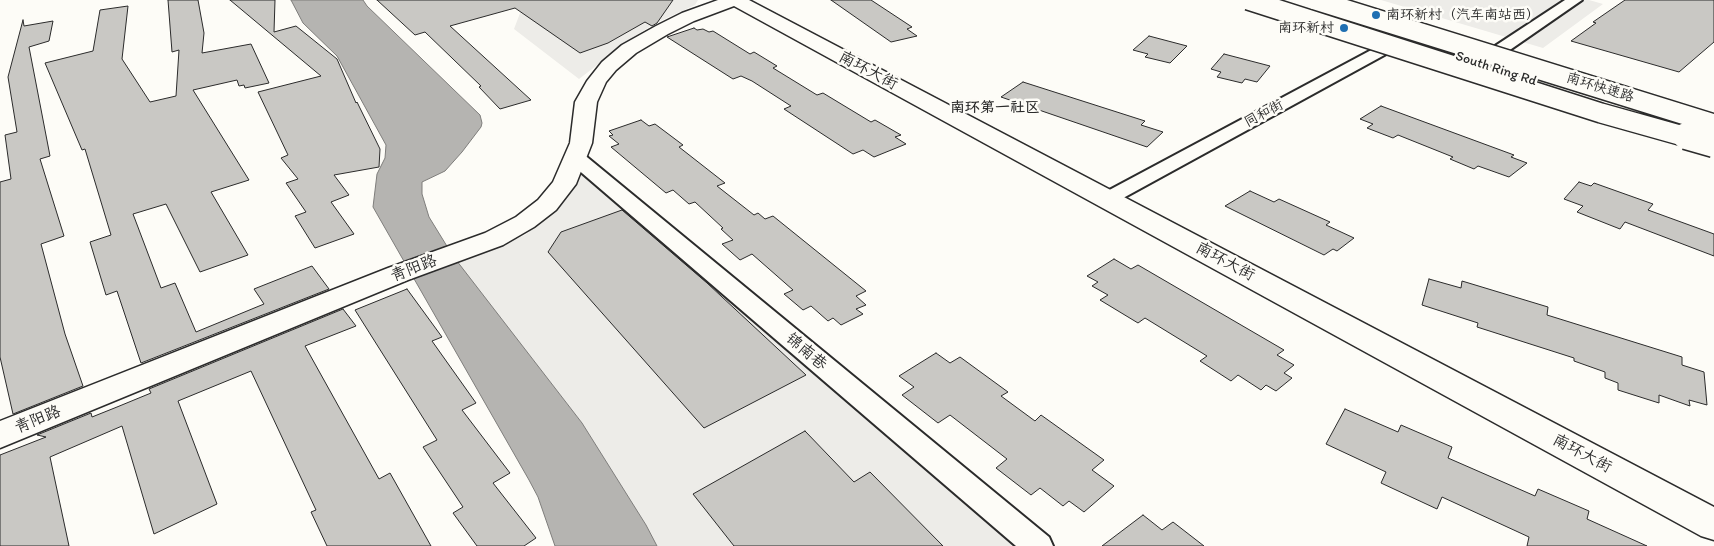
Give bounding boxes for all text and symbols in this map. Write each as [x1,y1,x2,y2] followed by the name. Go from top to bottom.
[1386,7,1540,23] place label: 南环新村（汽车南站西）
[1370,9,1382,21] marker: 南环新村（汽车南站西）
[1278,20,1334,36] place label: 南环新村
[1338,22,1350,34] marker: 南环新村
[835,48,901,94] street label: 南环大街
[1453,48,1539,90] street label: South Ring Rd
[1564,70,1636,106] street label: 南环快速路
[1242,97,1286,131] street label: 同和街
[950,99,1040,117] district label: 南环第一社区
[1192,239,1258,285] street label: 南环大街
[388,251,440,287] street label: 青阳路
[781,329,831,375] street label: 锦南巷
[12,402,64,438] street label: 青阳路
[1549,431,1615,477] street label: 南环大街

